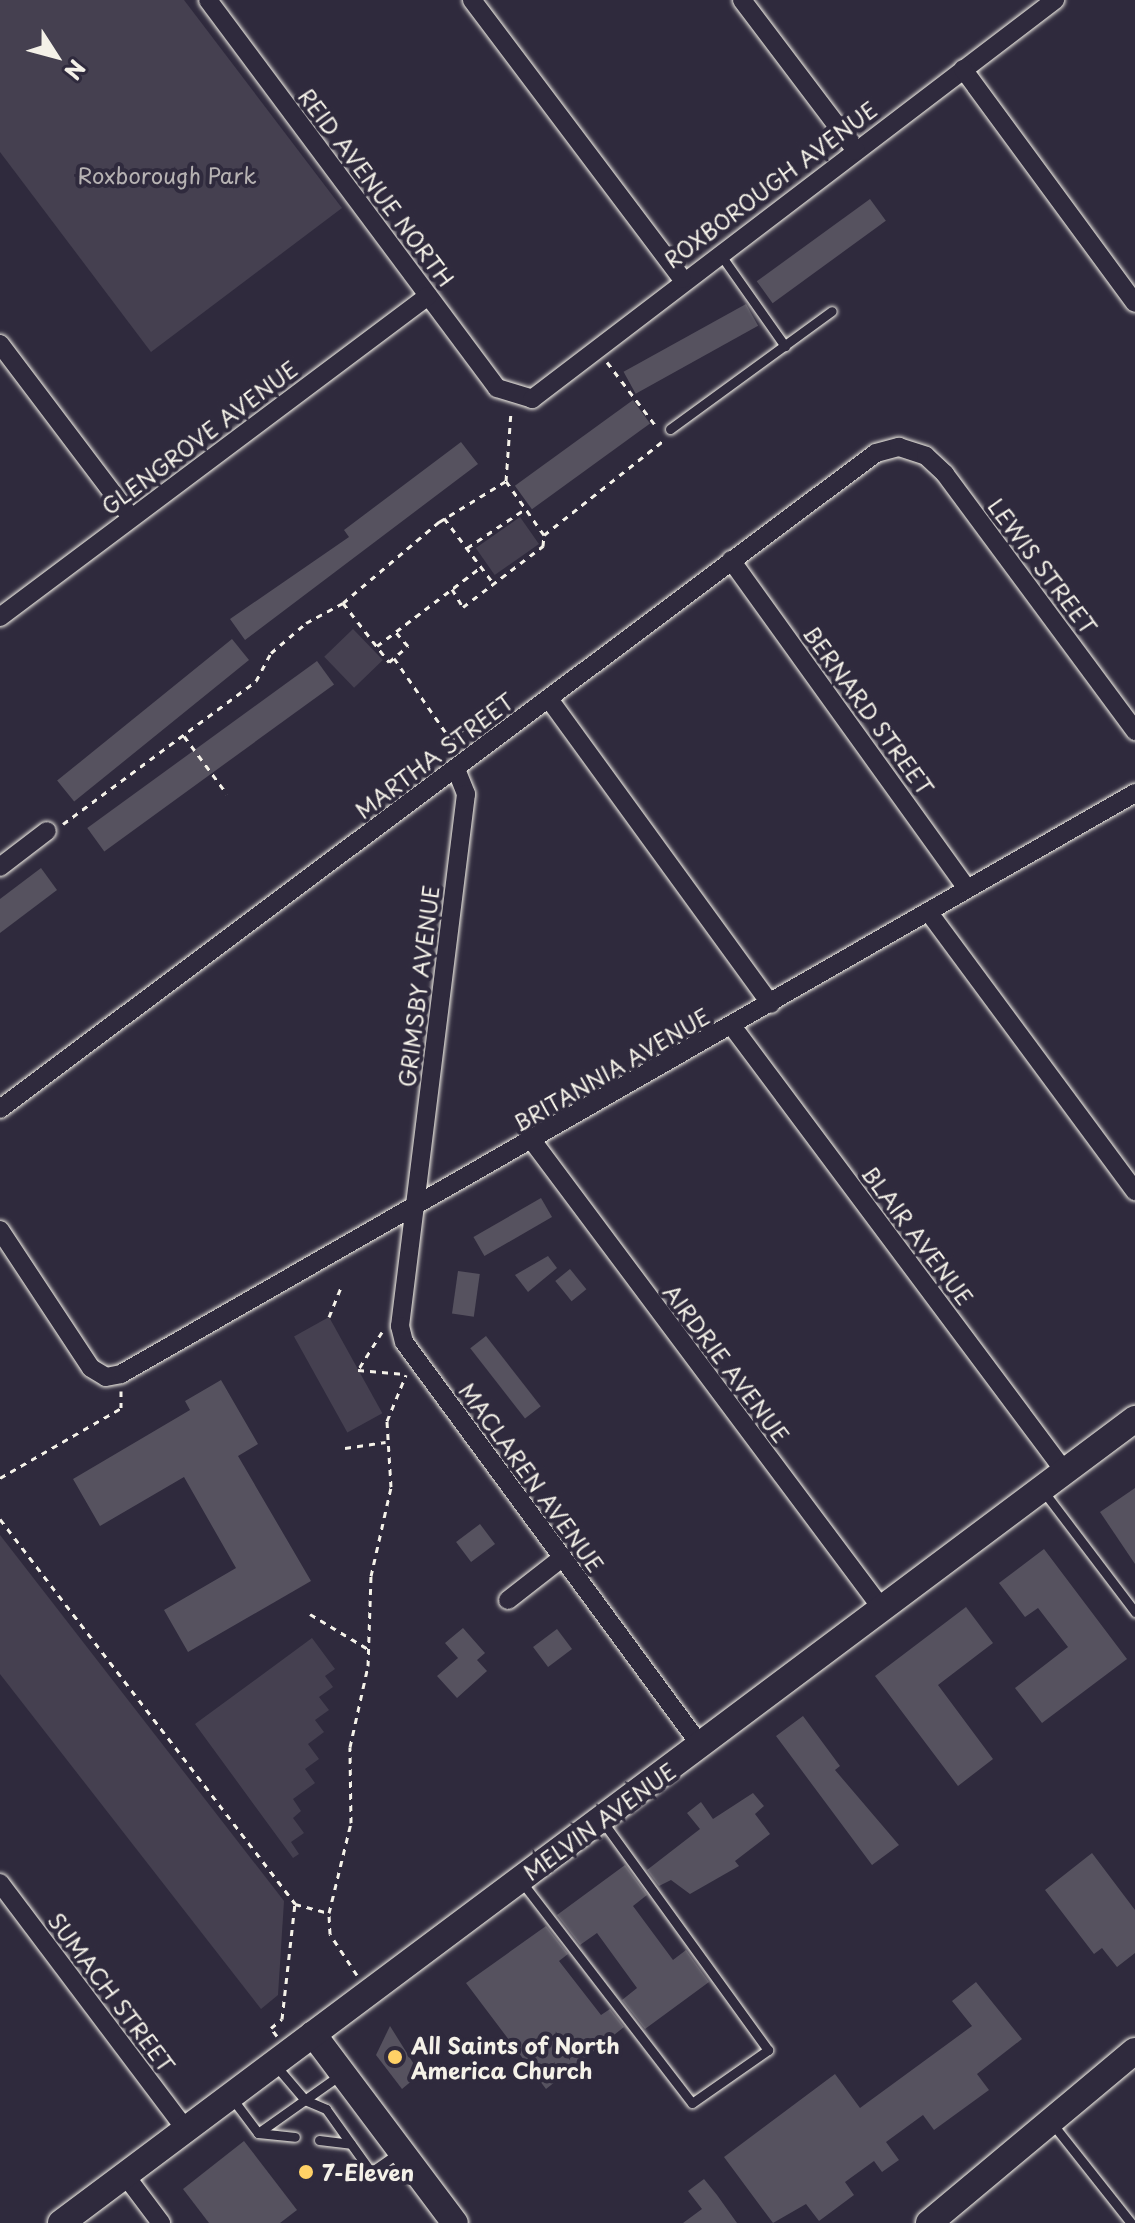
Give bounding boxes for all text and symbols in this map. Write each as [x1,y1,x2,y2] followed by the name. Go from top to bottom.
[16,16,96,96] north arrow
[57,54,94,87] text: N
[294,83,460,291] street label: REID AVENUE NORTH
[658,95,882,273] street label: ROXBOROUGH AVENUE
[77,162,257,188] park label: Roxborough Park
[96,355,302,519] street label: GLENGROVE AVENUE
[983,493,1103,639] street label: LEWIS STREET
[798,619,940,801] street label: BERNARD STREET
[349,687,519,823] street label: MARTHA STREET
[393,885,443,1087] street label: GRIMSBY AVENUE
[508,1002,714,1136] street label: BRITANNIA AVENUE
[857,1160,979,1310] street label: BLAIR AVENUE
[659,1279,795,1447] street label: AIRDRIE AVENUE
[454,1377,610,1577] street label: MACLAREN AVENUE
[517,1757,681,1885] street label: MELVIN AVENUE
[43,1906,181,2078] street label: SUMACH STREET
[411,2031,621,2082] place label: All Saints of North America Church
[386,2048,404,2066] marker: All Saints of North America Church
[322,2159,414,2185] place label: 7-Eleven
[297,2163,315,2181] marker: 7-Eleven

